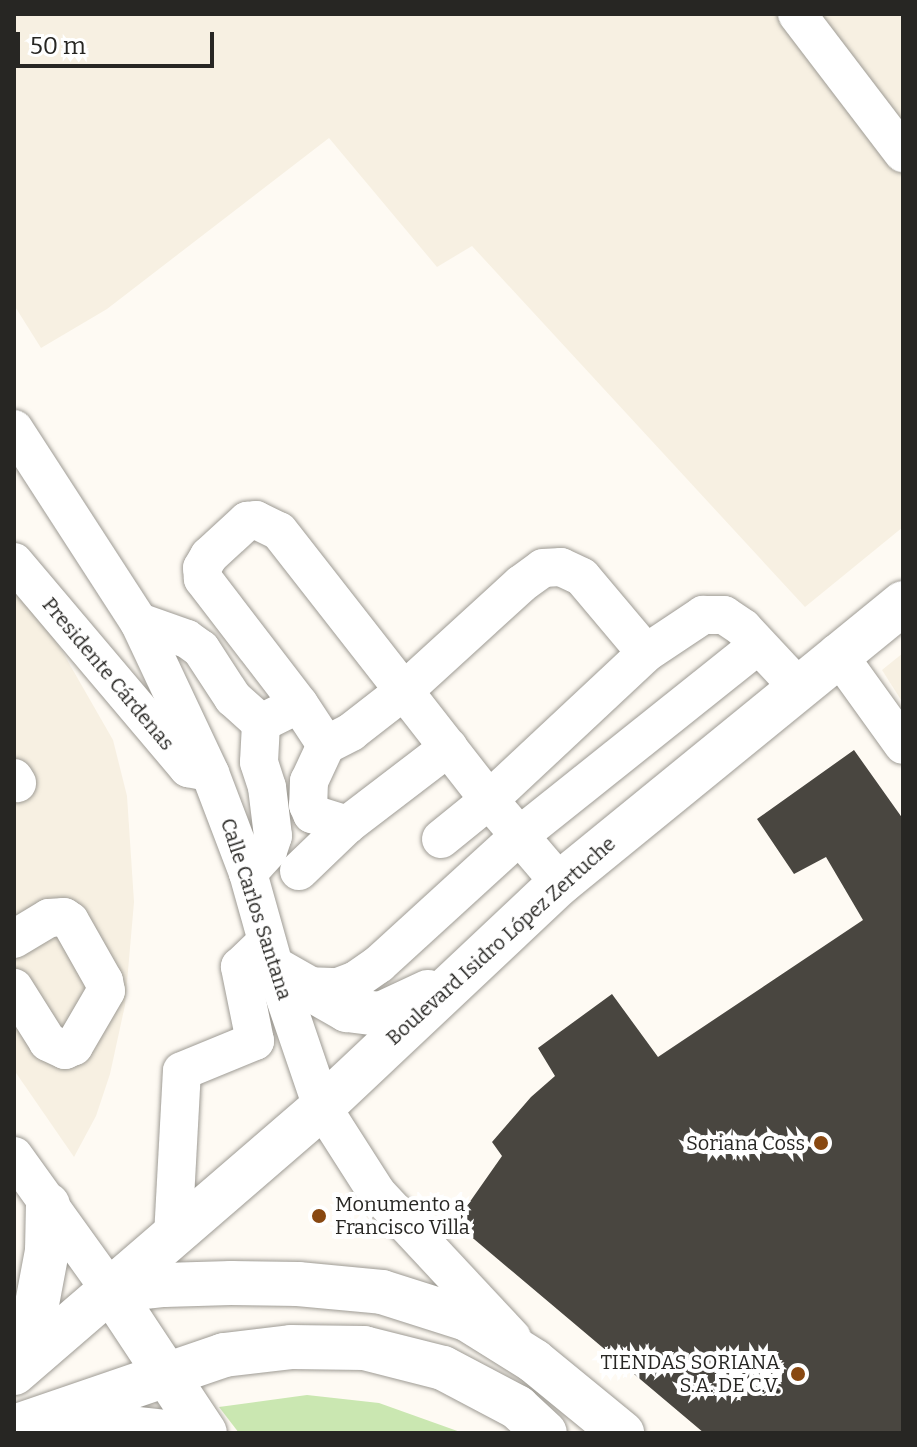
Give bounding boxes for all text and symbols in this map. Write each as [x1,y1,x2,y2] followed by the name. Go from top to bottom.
[20,16,218,66] scale bar
[30,32,86,60] text: 50 m
[37,593,179,755] street label: Presidente Cárdenas
[215,815,297,1003] street label: Calle Carlos Santana
[382,832,620,1050] street label: Boulevard Isidro López Zertuche
[686,1131,805,1155] place label: Soriana Coss
[812,1134,830,1152] marker: Soriana Coss
[335,1192,470,1239] place label: Monumento a Francisco Villa
[310,1207,328,1225] marker: Monumento a Francisco Villa
[601,1350,780,1397] place label: TIENDAS SORIANA S.A. DE C.V.
[787,1363,809,1385] marker: TIENDAS SORIANA S.A. DE C.V.

